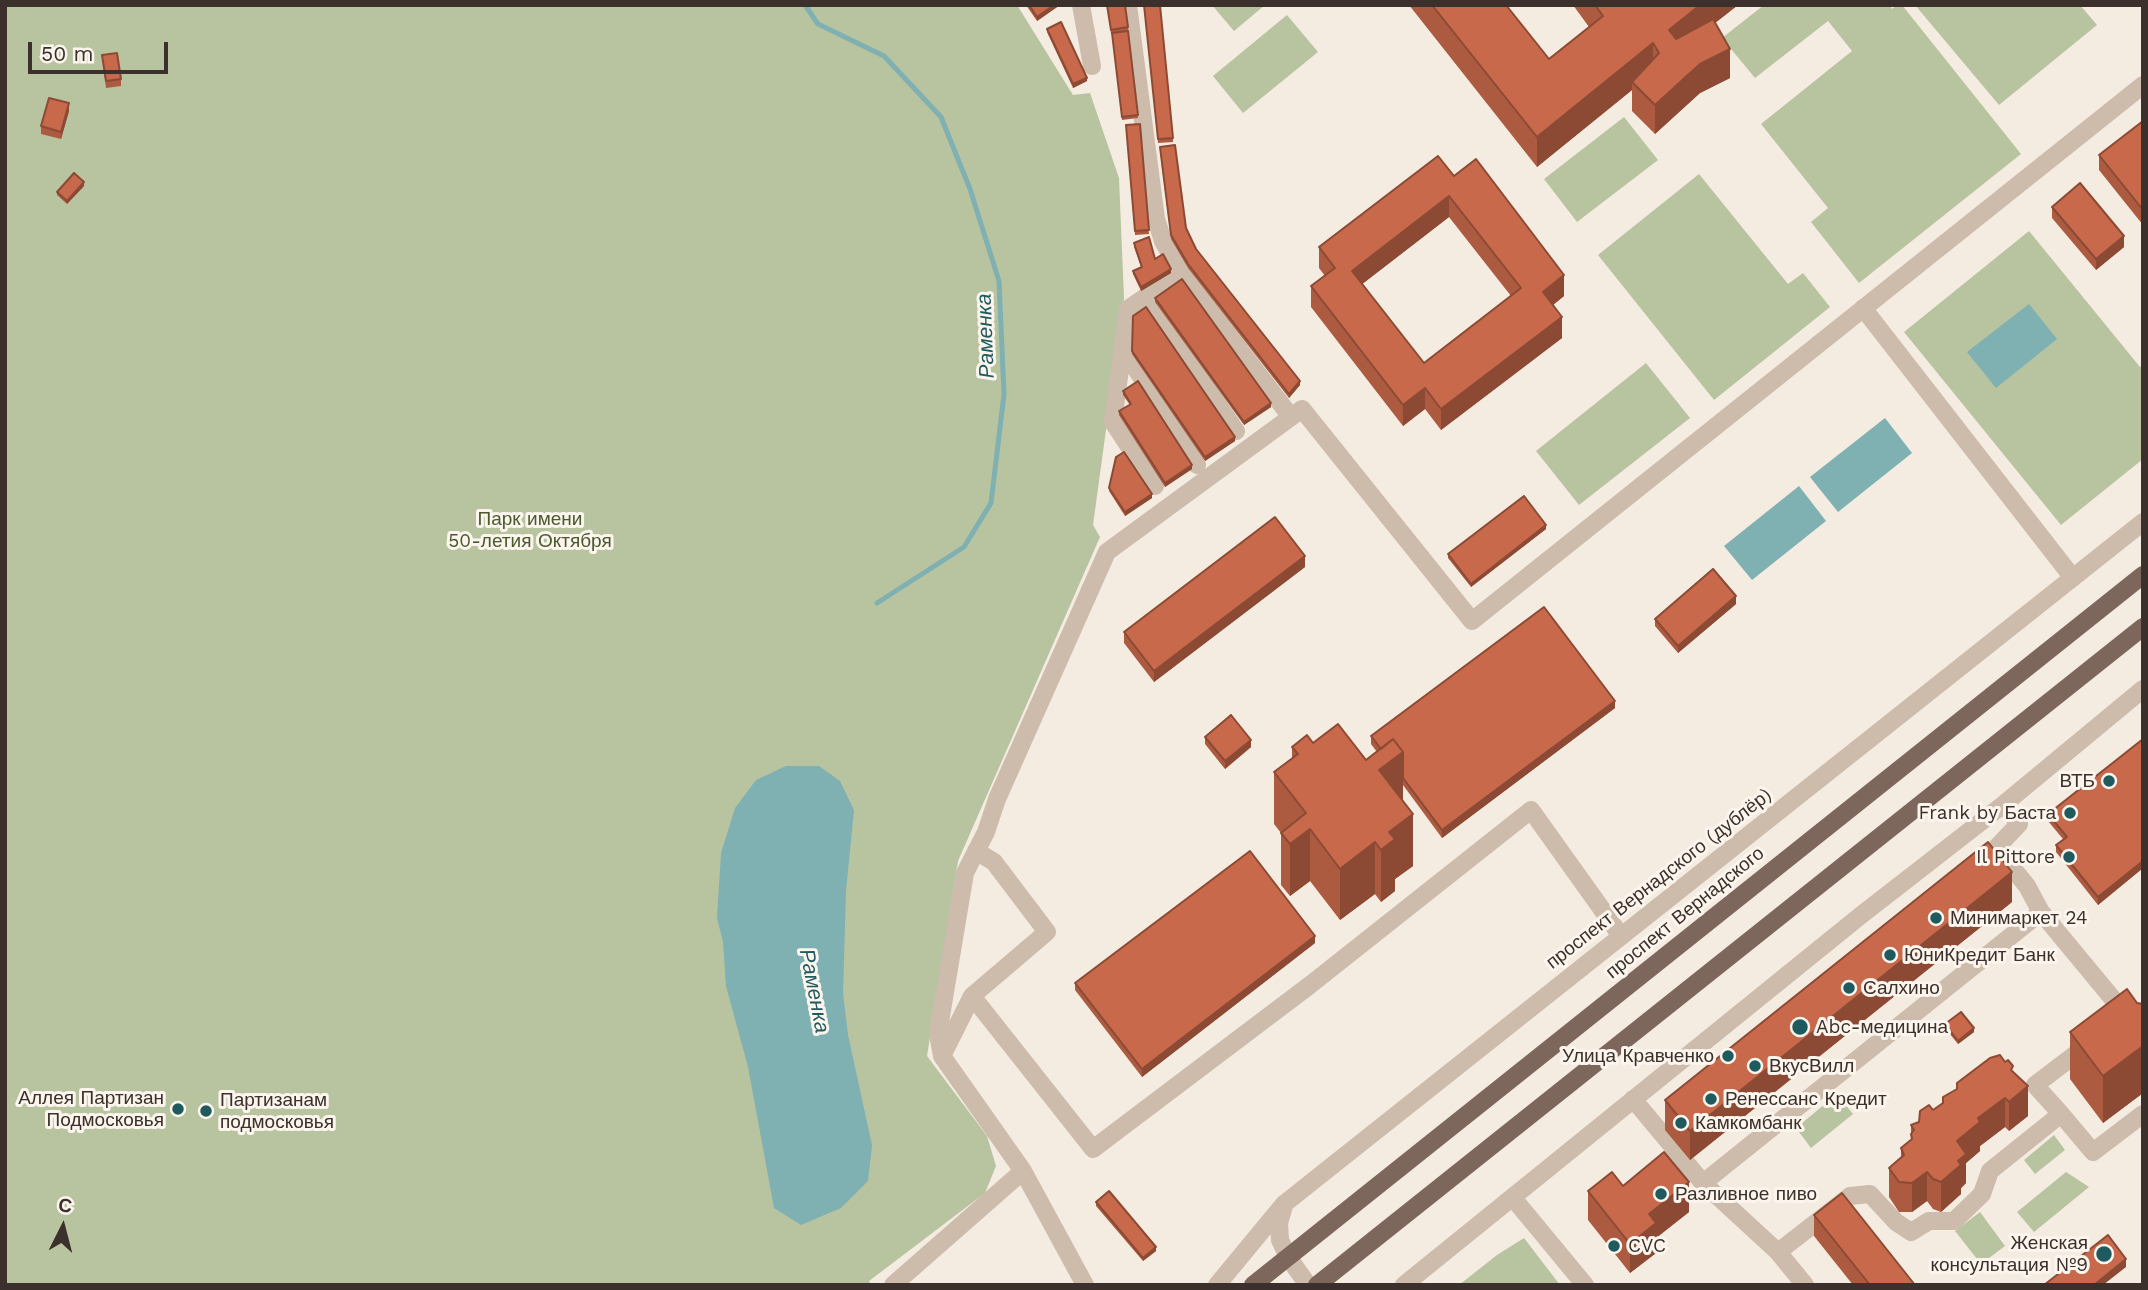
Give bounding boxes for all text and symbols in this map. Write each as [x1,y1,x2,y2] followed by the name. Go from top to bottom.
[32,28,172,72] scale bar
[41,41,93,66] text: 50 m
[972,293,1000,379] water label: Раменка
[448,508,612,552] park label: Парк имени 50-летия Октября
[2060,770,2095,792] place label: ВТБ
[2101,773,2117,789] marker: ВТБ
[1542,784,1776,974] street label: проспект Вернадского (дублёр)
[1918,802,2056,824] place label: Frank by Баста
[2062,805,2078,821] marker: Frank by Баста
[1601,842,1769,984] street label: проспект Вернадского
[1976,846,2055,868] place label: Il Pittore
[2061,849,2077,865] marker: Il Pittore
[1950,907,2088,929] place label: Минимаркет 24
[1928,910,1944,926] marker: Минимаркет 24
[1904,944,2055,966] place label: ЮниКредит Банк
[794,947,834,1035] water label: Раменка
[1882,947,1898,963] marker: ЮниКредит Банк
[1863,977,1940,999] place label: Салхино
[1841,980,1857,996] marker: Салхино
[1816,1016,1948,1038] place label: Abc-медицина
[1790,1017,1810,1037] marker: Abc-медицина
[1562,1045,1714,1067] place label: Улица Кравченко
[1720,1048,1736,1064] marker: Улица Кравченко
[1769,1055,1854,1077] place label: ВкусВилл
[1747,1058,1763,1074] marker: ВкусВилл
[18,1087,164,1131] place label: Аллея Партизан Подмосковья
[1725,1088,1887,1110] place label: Ренессанс Кредит
[220,1089,334,1133] place label: Партизанам подмосковья
[1703,1091,1719,1107] marker: Ренессанс Кредит
[170,1101,186,1117] marker: Аллея Партизан Подмосковья
[198,1103,214,1119] marker: Партизанам подмосковья
[1695,1112,1801,1134] place label: Камкомбанк
[1673,1115,1689,1131] marker: Камкомбанк
[1675,1183,1817,1205] place label: Разливное пиво
[1653,1186,1669,1202] marker: Разливное пиво
[28,1192,98,1262] north arrow
[57,1193,73,1218] text: С
[1931,1232,2088,1276] place label: Женская консультация №9
[1628,1235,1666,1257] place label: CVC
[1606,1238,1622,1254] marker: CVC
[2094,1244,2114,1264] marker: Женская консультация №9

